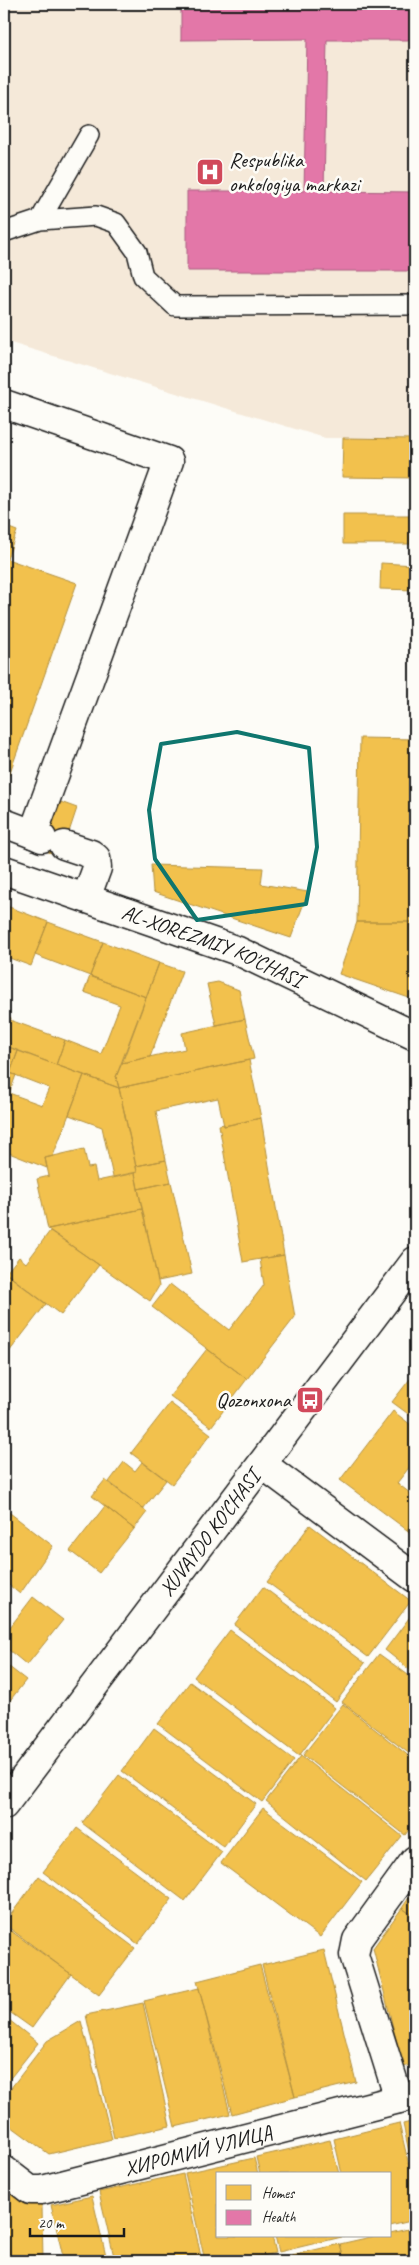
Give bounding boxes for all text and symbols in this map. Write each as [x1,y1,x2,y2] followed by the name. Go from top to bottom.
[229,147,363,197] place label: Respublika onkologiya markazi
[195,157,225,187] hospital icon: Respublika onkologiya markazi
[118,899,312,995] street label: AL-XOREZMIY KO'CHASI
[295,1385,325,1415] bus stop icon: Qozonxona
[216,1387,293,1413] place label: Qozonxona
[154,1461,268,1601] street label: XUVAYDO KO'CHASI
[122,2119,275,2181] street label: ХИРОМИЙ УЛИЦА
[216,2172,392,2238] legend
[262,2184,296,2203] text: Homes
[30,2205,124,2237] scale bar
[262,2208,296,2227] text: Health
[38,2214,65,2233] text: 20 m

